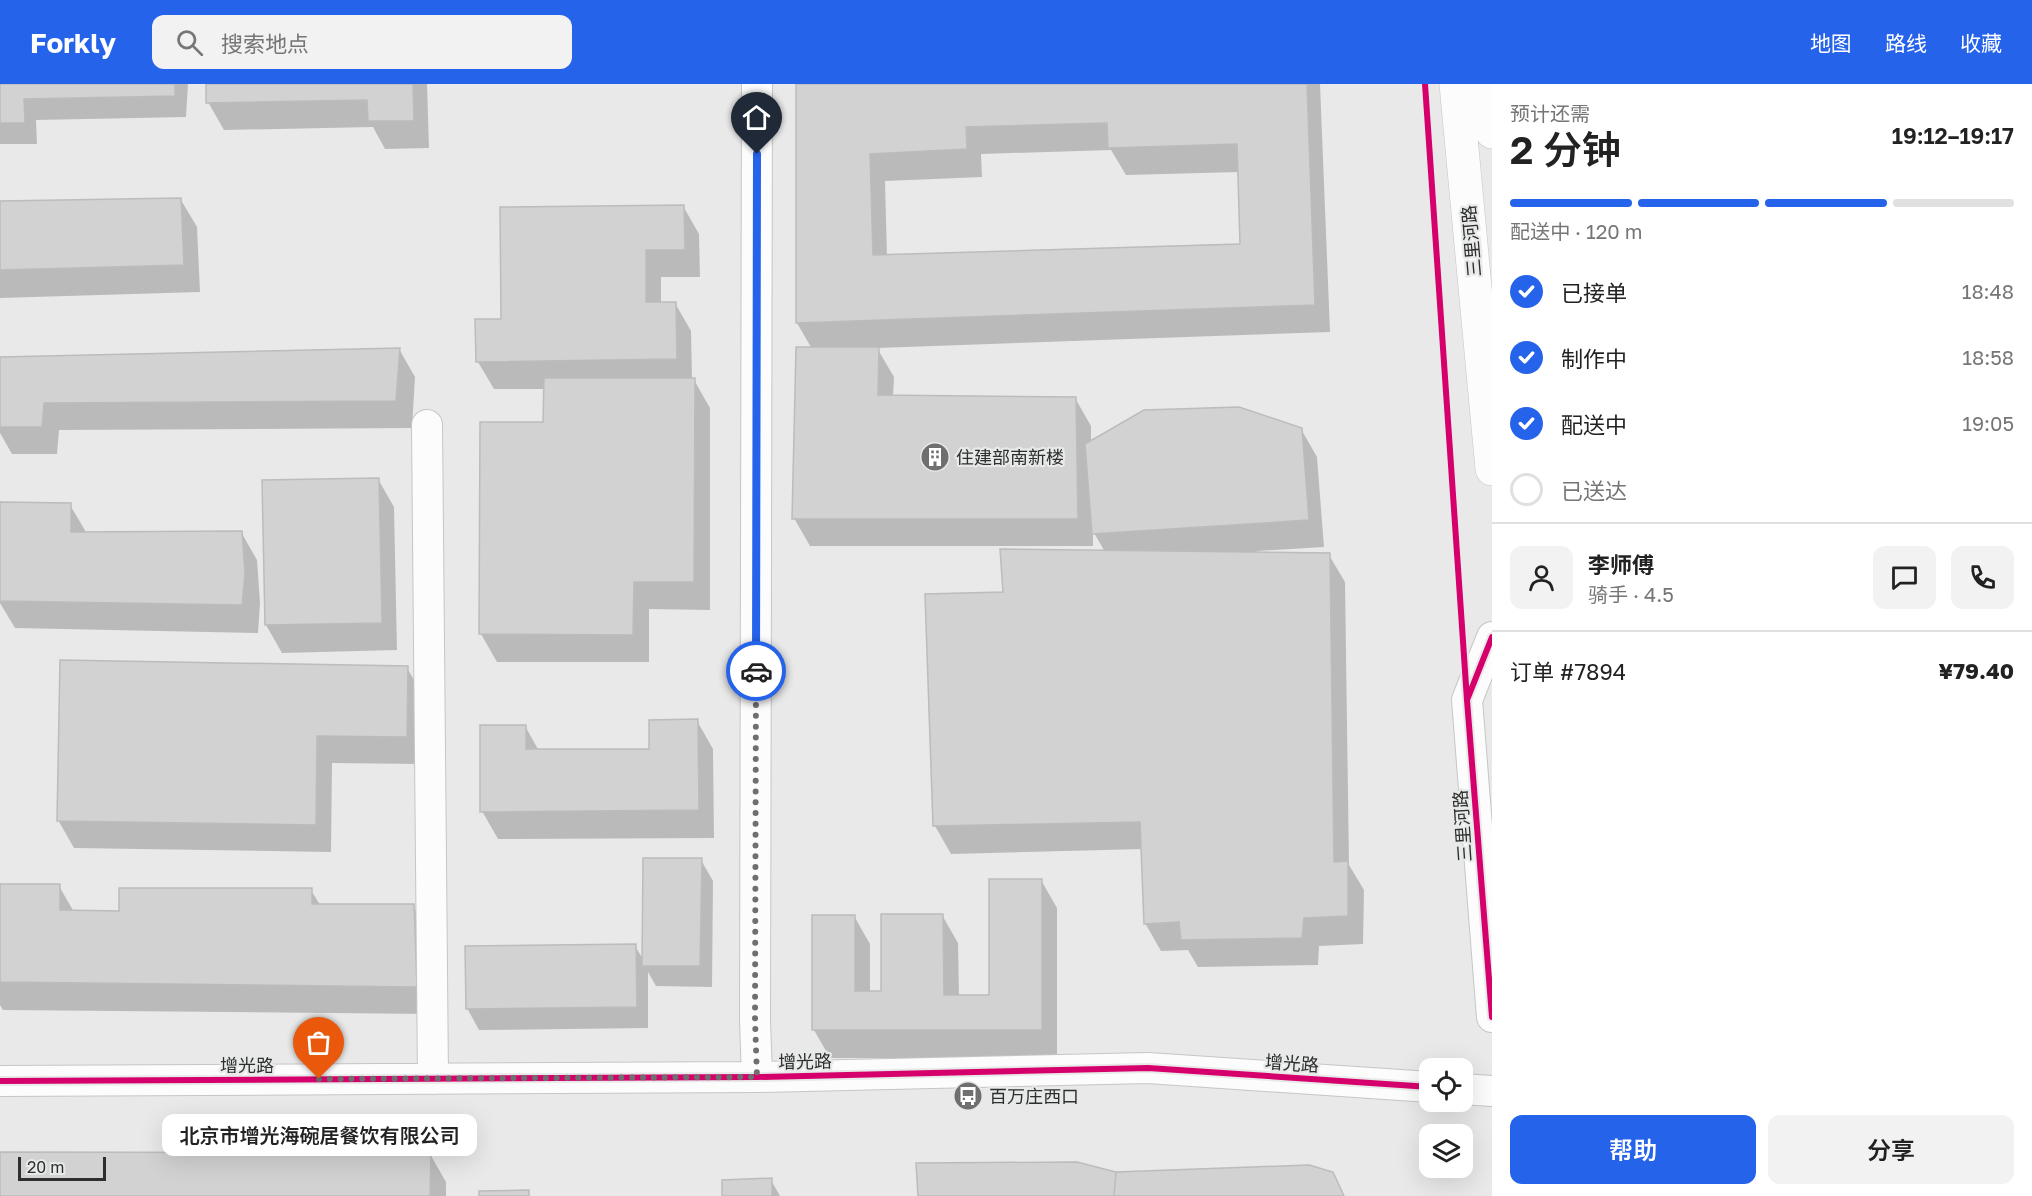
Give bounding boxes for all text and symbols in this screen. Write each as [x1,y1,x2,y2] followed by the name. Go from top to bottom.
[152,15,572,69] search box
[30,26,116,59] text: Forkly
[173,26,206,59] icon: search
[221,30,309,57] text: 搜索地点
[1810,30,1852,56] text: 地图
[1885,30,1927,56] text: 路线
[1960,30,2002,56] text: 收藏
[731,92,782,154] pin
[740,101,773,134] icon: home
[1510,101,1590,125] text: 预计还需
[1892,122,2014,149] text: 19:12–19:17
[1510,126,1621,173] text: 2 分钟
[1457,204,1485,278] street label: 三里河路
[1510,219,1642,243] text: 配送中 · 120 m
[1510,275,1543,308] icon: check
[1561,279,1627,306] text: 已接单
[1962,279,2014,303] text: 18:48
[1510,341,1543,374] icon: check
[1561,345,1627,372] text: 制作中
[1962,345,2014,369] text: 18:58
[1510,407,1543,440] icon: check
[1561,411,1627,438] text: 配送中
[1962,411,2014,435] text: 19:05
[919,441,951,473] building icon: 住建部南新楼
[956,446,1064,468] place label: 住建部南新楼
[1561,477,1627,504] text: 已送达
[1510,546,1573,609] button: person
[1873,546,1936,609] button: chat
[1951,546,2014,609] button: phone
[1588,551,1654,578] text: 李师傅
[1588,582,1674,606] text: 骑手 · 4.5
[726,641,786,701] courier
[740,655,773,688] icon: car
[1938,657,2014,684] text: ¥79.40
[1510,658,1626,685] text: 订单 #7894
[1449,789,1475,863] street label: 三里河路
[293,1017,344,1079] pin
[302,1026,335,1059] icon: bag
[778,1050,832,1072] street label: 增光路
[1264,1050,1320,1076] street label: 增光路
[220,1054,274,1076] street label: 增光路
[1419,1058,1473,1178] map controls
[1419,1058,1473,1112] button: locate
[952,1080,984,1112] bus stop icon: 百万庄西口
[989,1085,1079,1107] place label: 百万庄西口
[162,1115,476,1157] callout: 北京市增光海碗居餐饮有限公司
[1510,1115,1756,1184] button: 帮助
[1768,1115,2014,1184] button: 分享
[180,1123,460,1147] text: 北京市增光海碗居餐饮有限公司
[1419,1124,1473,1178] button: layers
[18,1154,106,1182] scale bar
[27,1157,64,1177] text: 20 m

